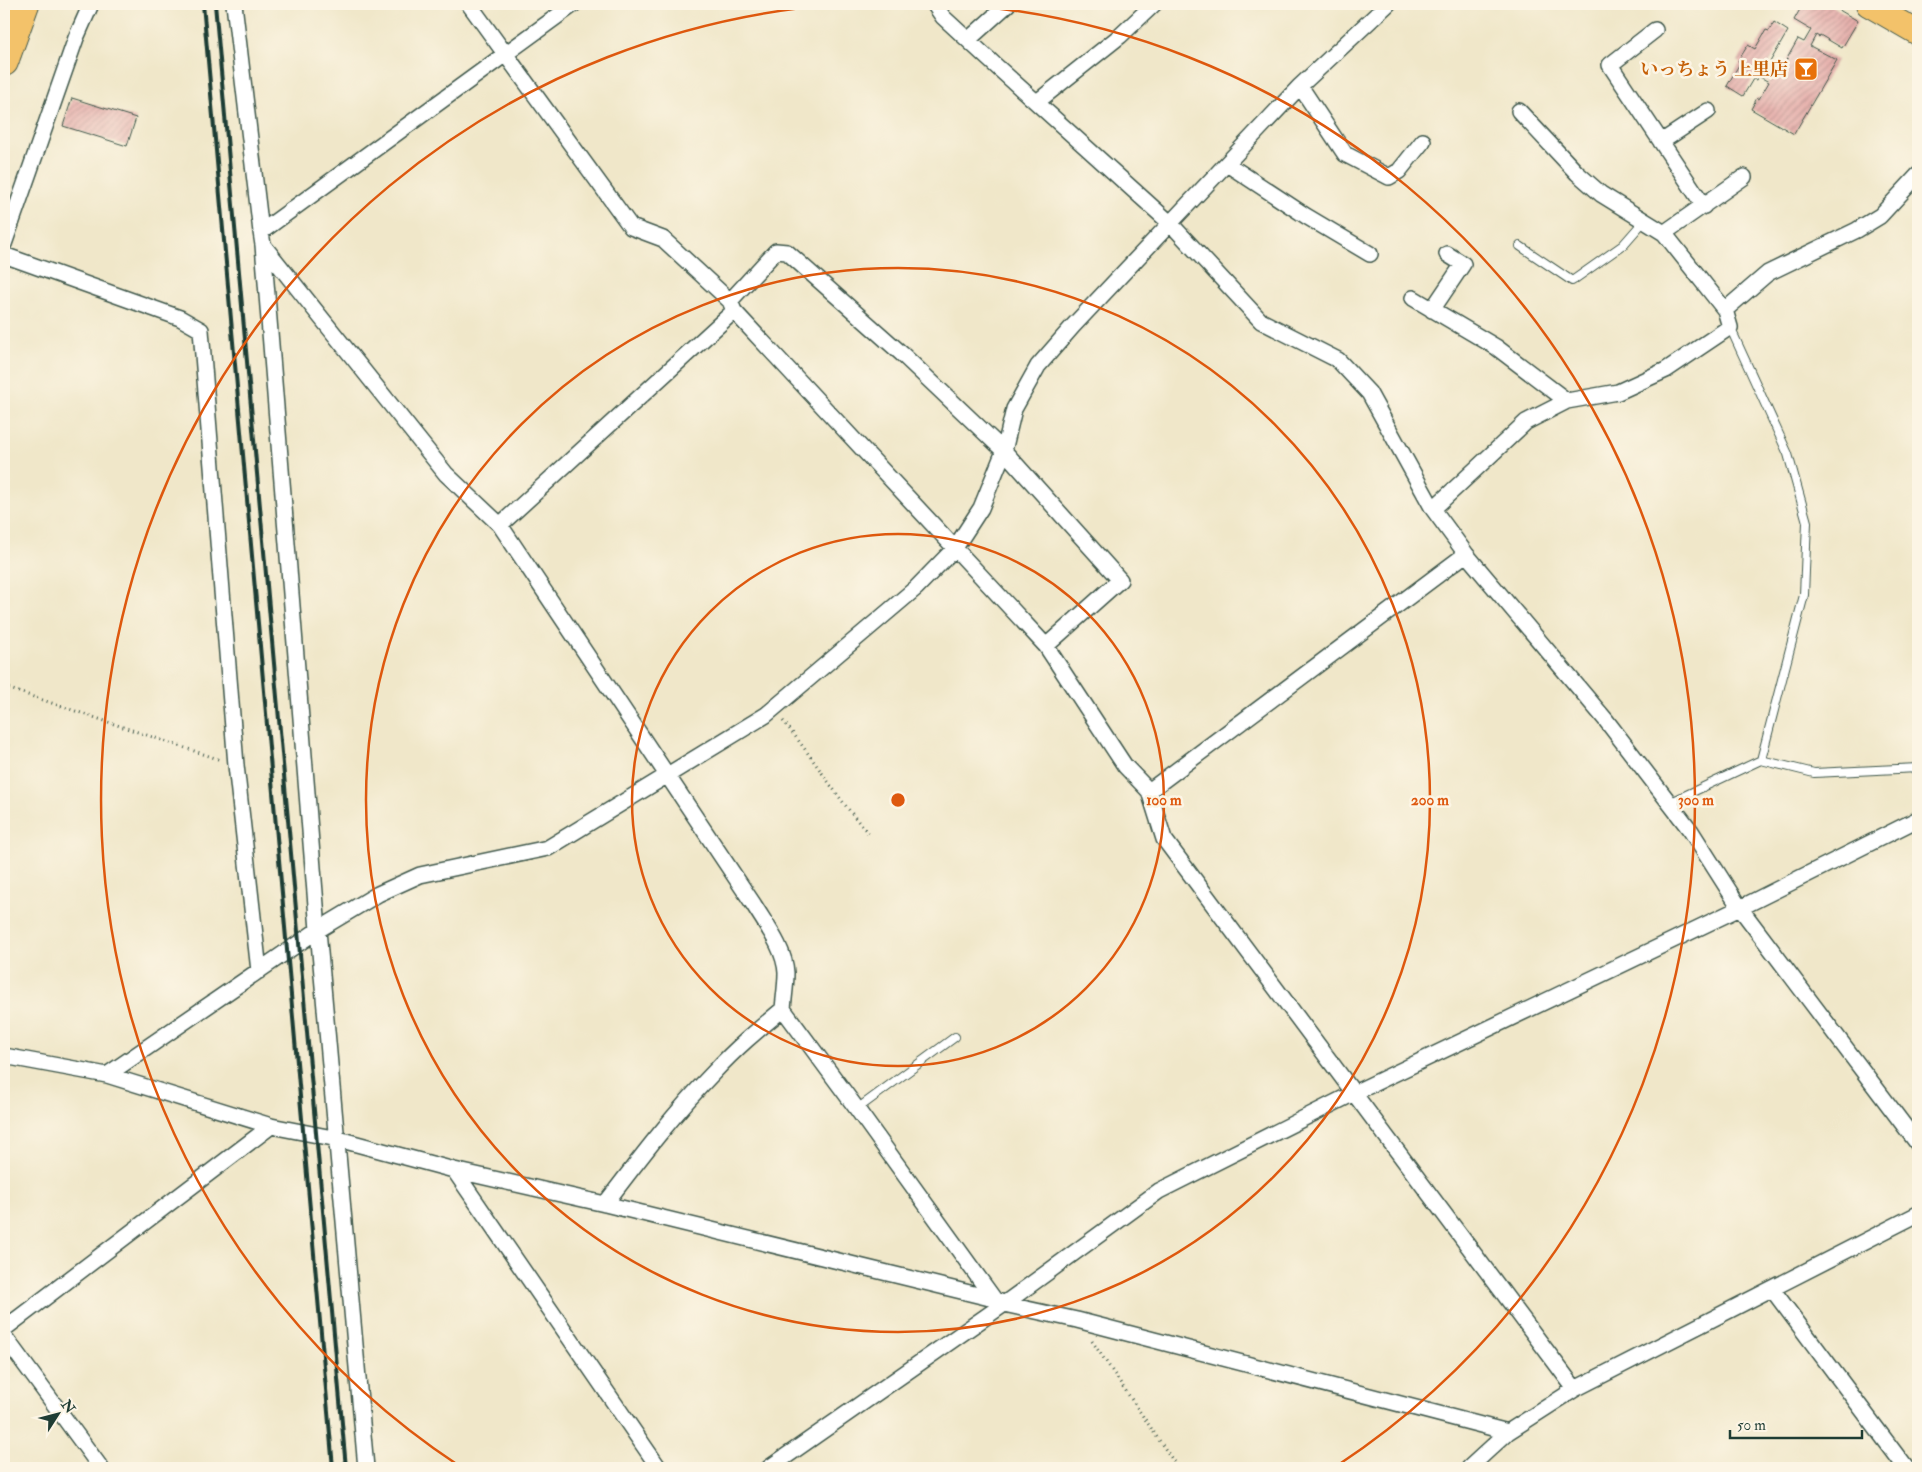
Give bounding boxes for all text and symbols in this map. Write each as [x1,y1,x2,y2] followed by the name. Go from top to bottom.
[1793,56,1819,82] bar icon: いっちょう 上里店
[1640,58,1788,81] place label: いっちょう 上里店
[889,791,907,809] centre of rings
[1146,791,1182,810] text: 100 m
[1411,791,1449,810] text: 200 m
[1678,791,1714,810] text: 300 m
[32,1390,82,1440] north arrow
[57,1396,79,1417] text: N
[1730,1407,1862,1439] scale bar
[1737,1416,1766,1435] text: 50 m

